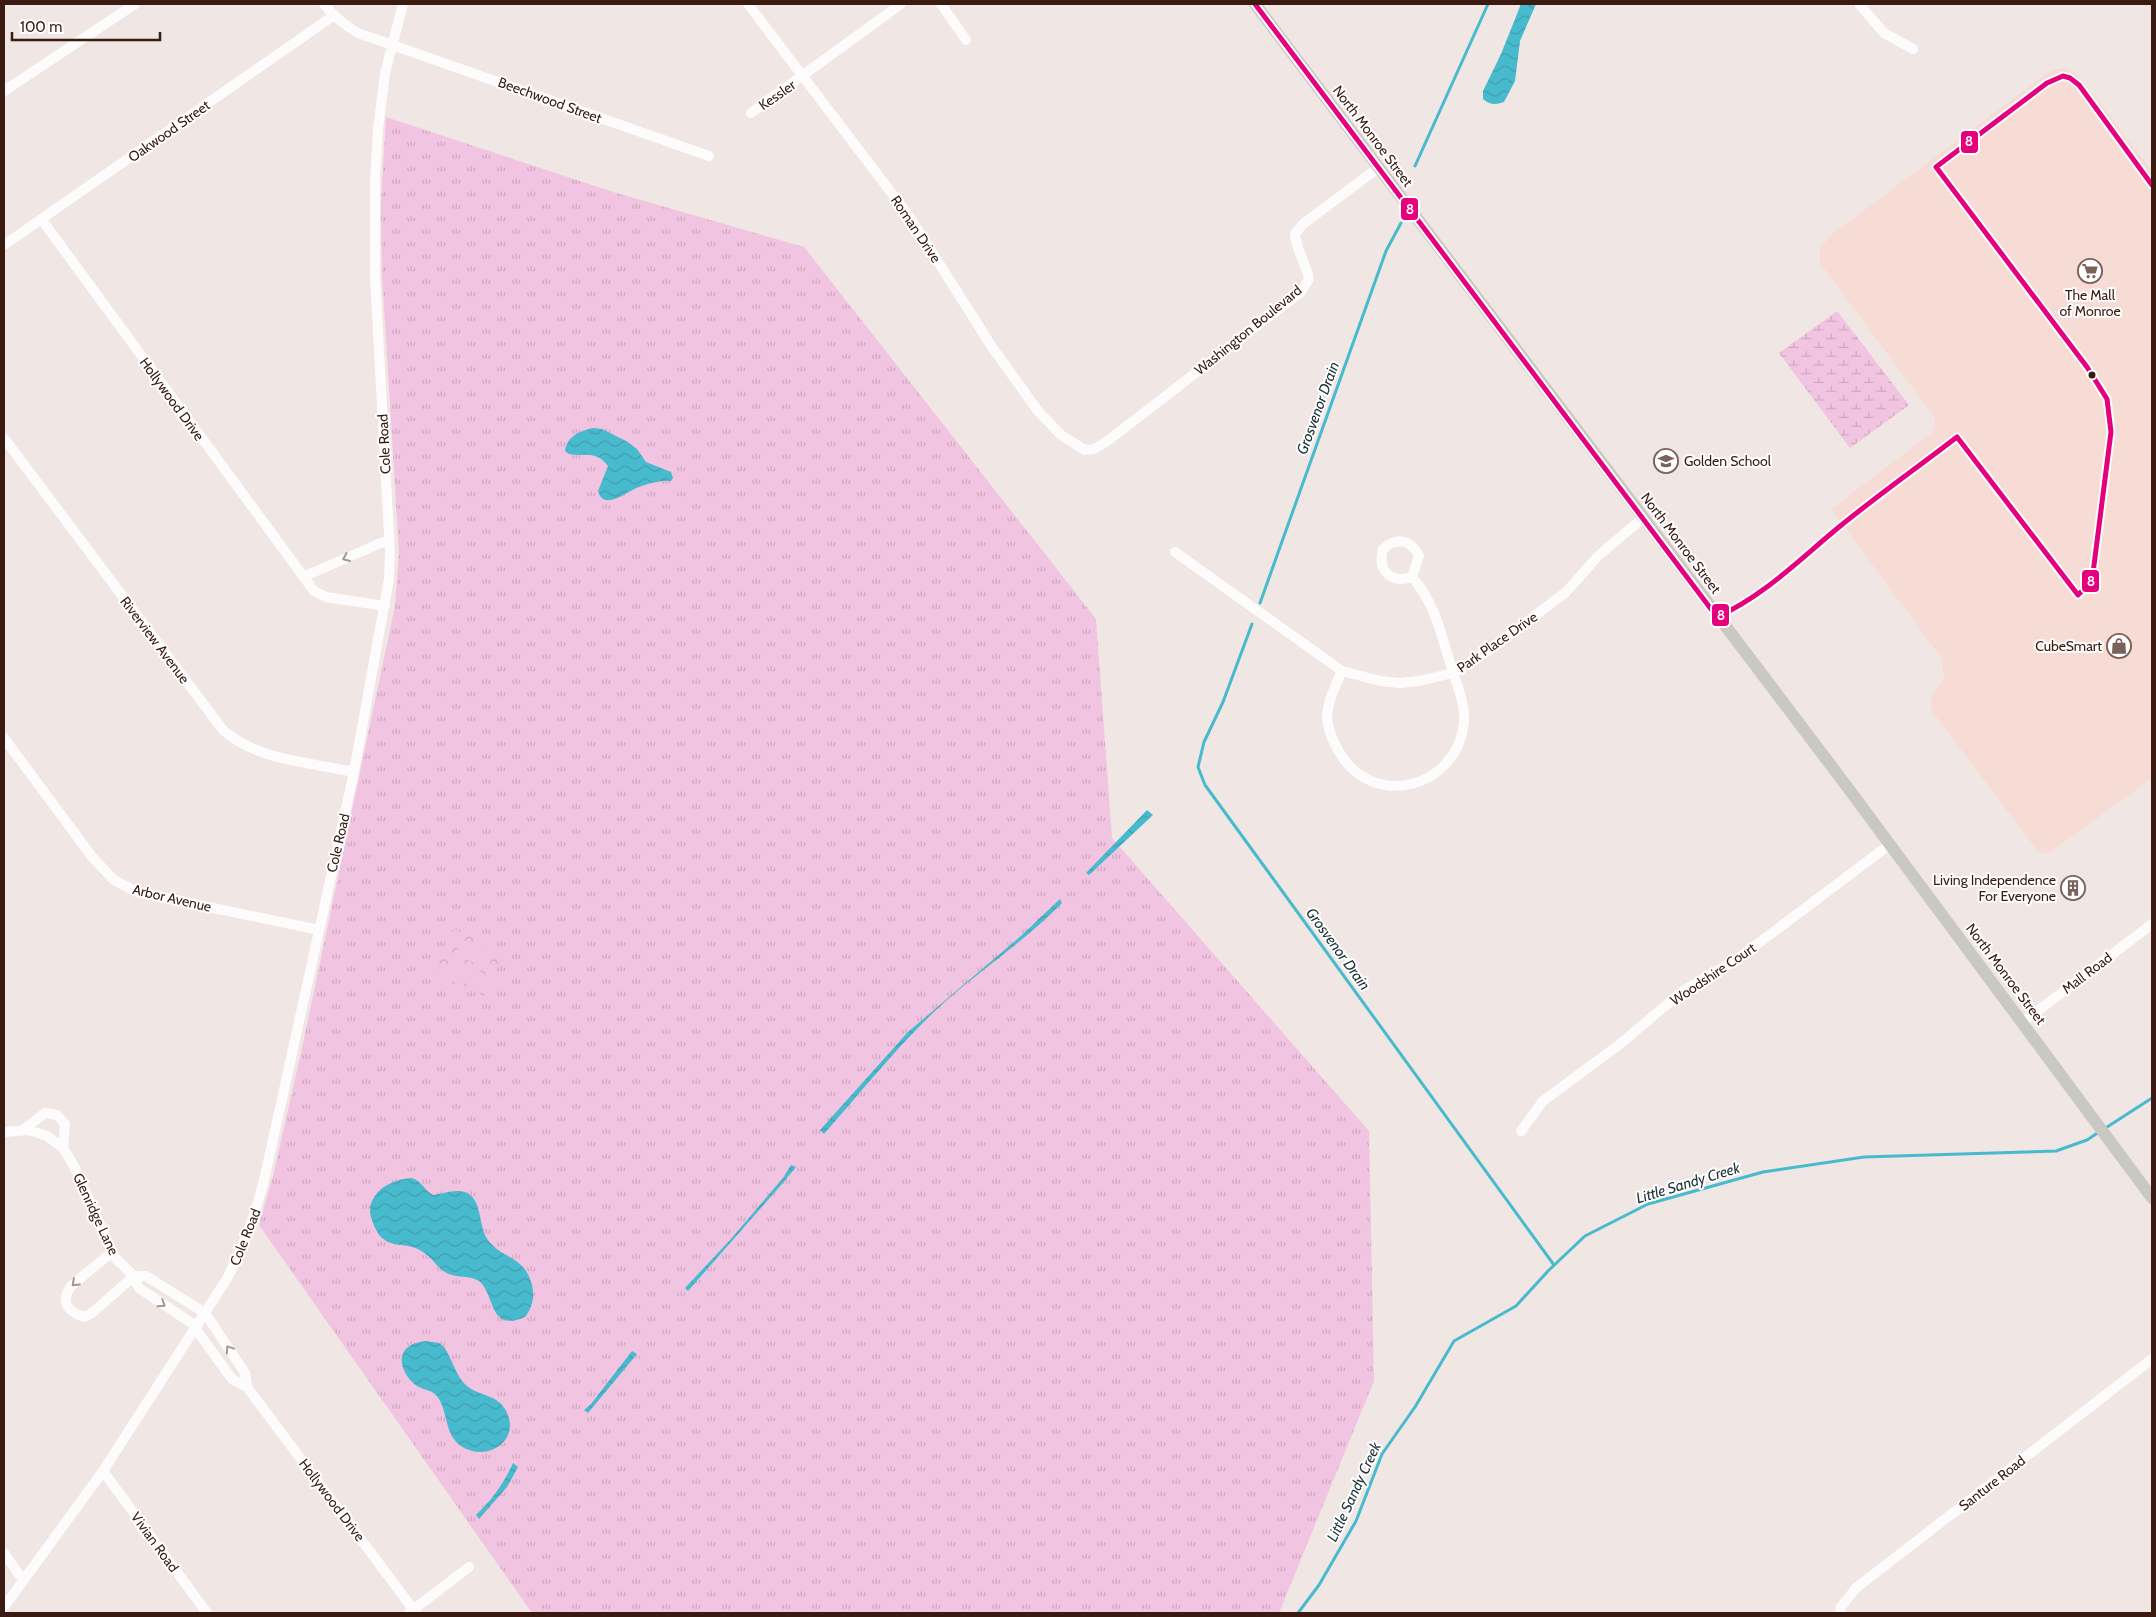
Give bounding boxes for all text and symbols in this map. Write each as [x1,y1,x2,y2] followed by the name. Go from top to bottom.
[12,10,160,42] scale bar
[20,18,62,36] text: 100 m
[496,73,605,127] street label: Beechwood Street
[755,76,799,114] street label: Kessler
[1329,82,1417,190] street label: North Monroe Street
[125,96,214,166] street label: Oakwood Street
[1960,130,1979,154] line badge: 8
[1965,132,1973,150] text: 8
[887,192,945,266] street label: Roman Drive
[1400,197,1419,221] line badge: 8
[1406,200,1414,218] text: 8
[2077,258,2103,284] supermarket icon: The Mall of Monroe
[1191,281,1305,379] street label: Washington Boulevard
[2059,286,2121,320] place label: The Mall of Monroe
[136,354,208,444] street label: Hollywood Drive
[1293,359,1343,457] water label: Grosvenor Drain
[2087,370,2097,380] unlabelled marker
[373,414,395,474] street label: Cole Road
[1653,448,1679,474] school or university icon: Golden School
[1684,452,1772,470] place label: Golden School
[1637,489,1725,597] street label: North Monroe Street
[342,551,351,562] one-way arrow
[2081,569,2100,593] line badge: 8
[2087,572,2095,590] text: 8
[116,593,194,687] street label: Riverview Avenue
[1711,603,1730,627] line badge: 8
[1717,606,1725,624] text: 8
[1453,608,1541,676] street label: Park Place Drive
[2106,633,2132,659] shop icon: CubeSmart
[2035,637,2102,655] place label: CubeSmart
[322,812,354,874] street label: Cole Road
[1933,871,2056,905] place label: Living Independence For Everyone
[2060,875,2086,901] building icon: Living Independence For Everyone
[131,880,213,916] street label: Arbor Avenue
[1302,904,1374,994] water label: Grosvenor Drain
[1962,920,2050,1028] street label: North Monroe Street
[1667,939,1759,1009] street label: Woodshire Court
[2058,948,2116,998] street label: Mall Road
[1634,1159,1743,1207] water label: Little Sandy Creek
[69,1170,123,1258] street label: Glenridge Lane
[225,1206,265,1268] street label: Cole Road
[72,1277,81,1286] one-way arrow
[157,1297,166,1307] one-way arrow
[226,1345,235,1355] one-way arrow
[1323,1439,1385,1544] water label: Little Sandy Creek
[1955,1451,2029,1515] street label: Santure Road
[295,1455,369,1545] street label: Hollywood Drive
[127,1508,183,1576] street label: Vivian Road

